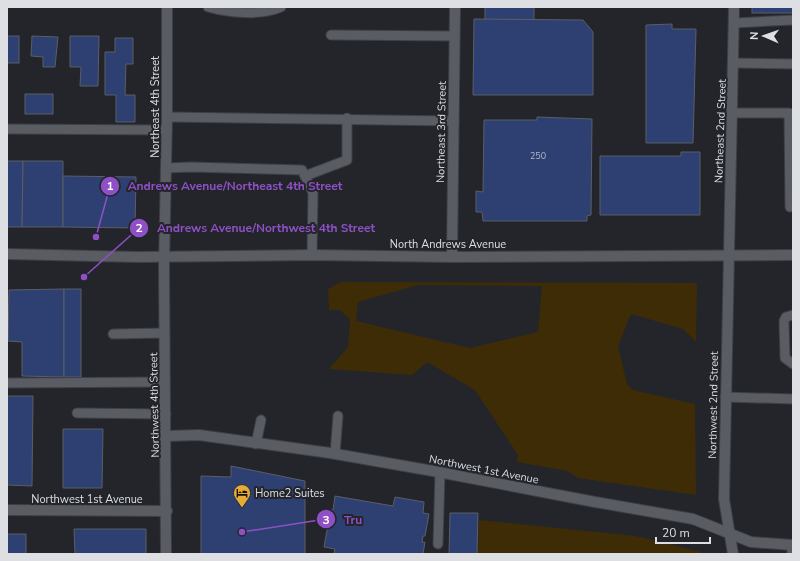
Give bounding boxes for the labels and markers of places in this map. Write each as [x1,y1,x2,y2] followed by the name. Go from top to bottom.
[100,174,350,198] callout: Andrews Avenue/Northeast 4th Street
[129,216,383,240] callout: Andrews Avenue/Northwest 4th Street
[232,483,252,508] hotel icon: Home2 Suites
[255,486,325,501] place label: Home2 Suites
[316,507,371,531] callout: Tru

